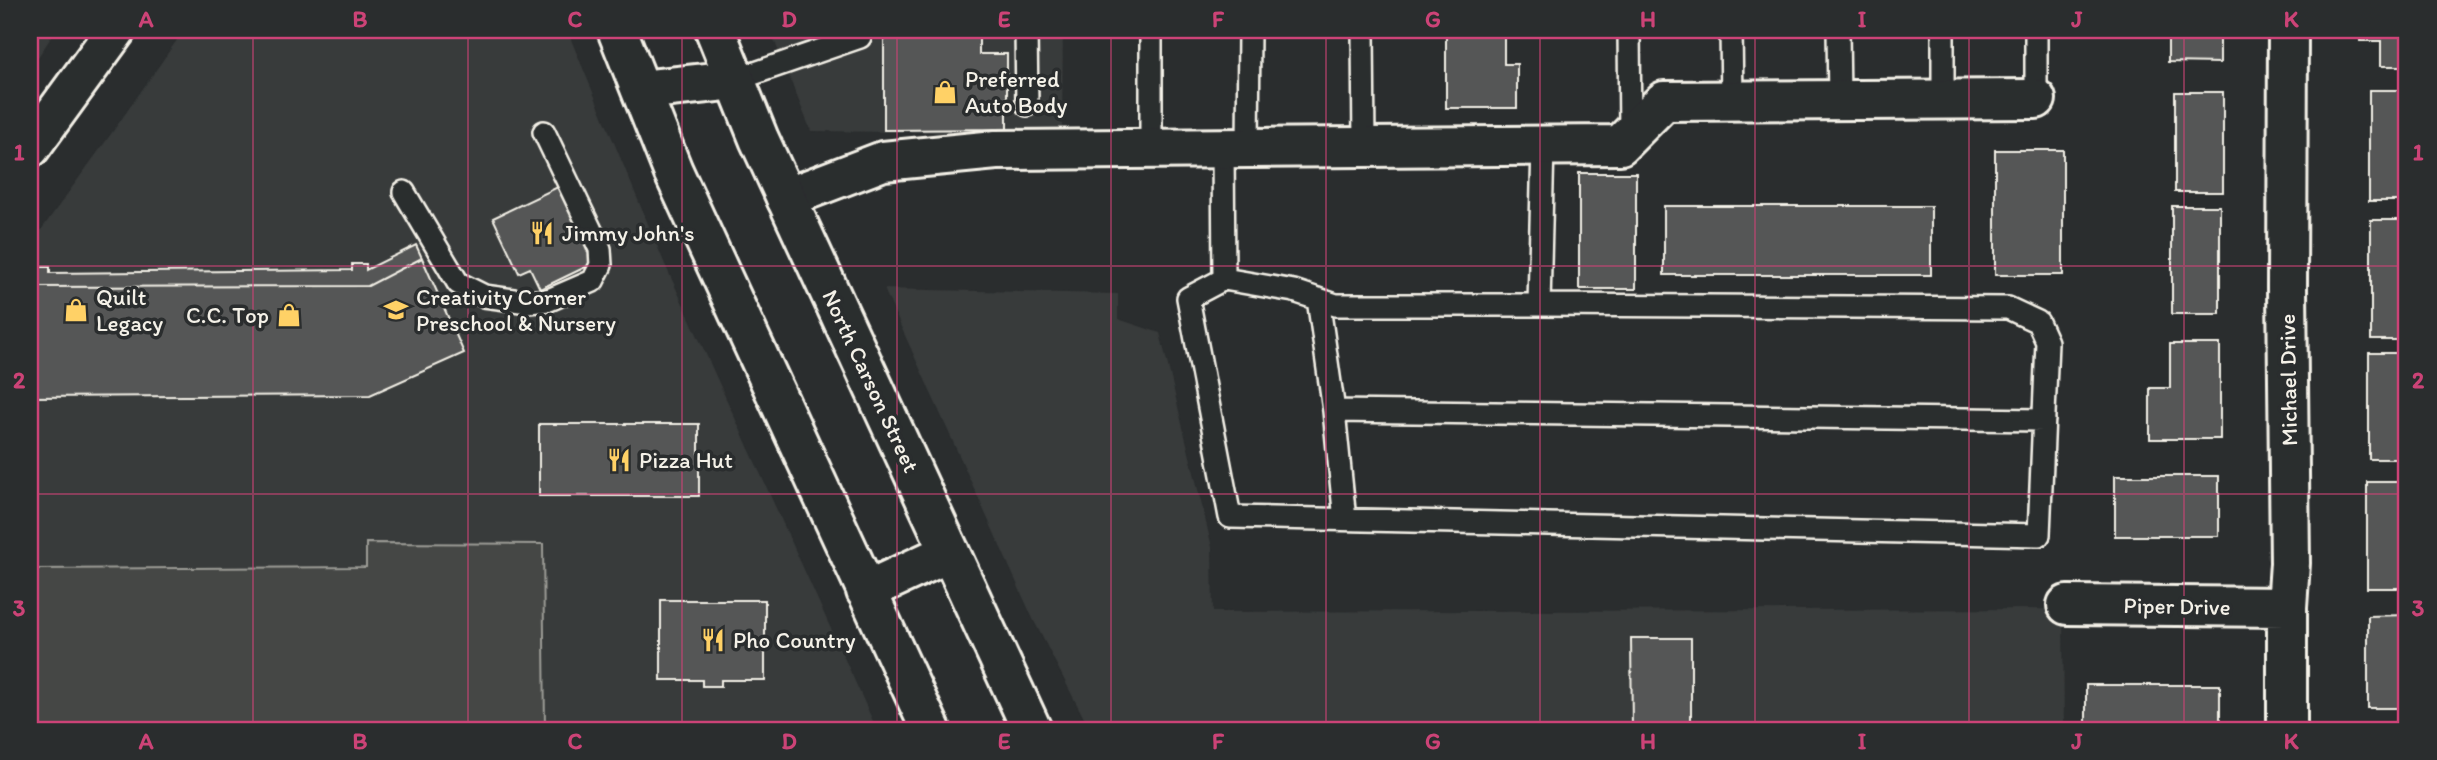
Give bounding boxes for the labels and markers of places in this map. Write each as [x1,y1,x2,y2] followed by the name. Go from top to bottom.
[965,65,1068,119] place label: Preferred Auto Body
[931,78,959,106] shop icon: Preferred Auto Body
[528,219,556,247] restaurant icon: Jimmy John's
[562,219,695,247] place label: Jimmy John's
[96,283,163,337] place label: Quilt Legacy
[416,283,616,337] place label: Creativity Corner Preschool & Nursery
[62,296,90,324] shop icon: Quilt Legacy
[382,296,410,324] school or university icon: Creativity Corner Preschool & Nursery
[186,301,269,329] place label: C.C. Top
[275,301,303,329] shop icon: C.C. Top
[605,446,633,474] restaurant icon: Pizza Hut
[639,446,733,474] place label: Pizza Hut
[699,626,727,654] restaurant icon: Pho Country
[733,626,856,654] place label: Pho Country

